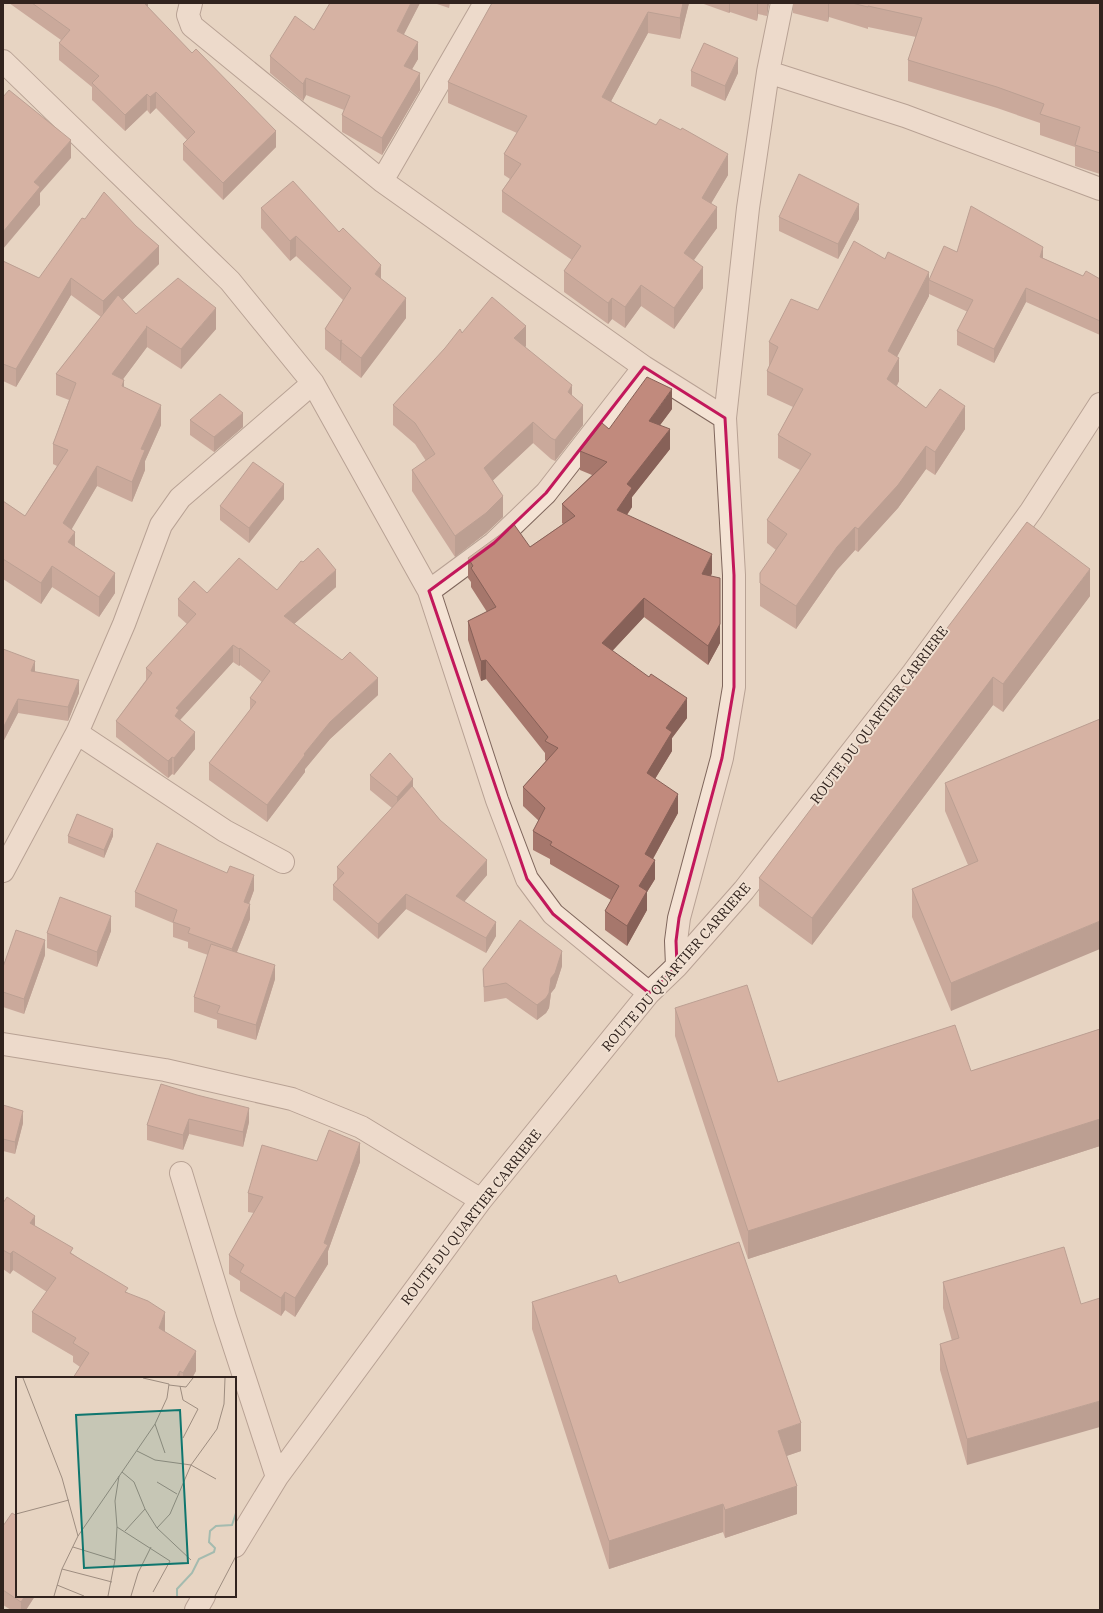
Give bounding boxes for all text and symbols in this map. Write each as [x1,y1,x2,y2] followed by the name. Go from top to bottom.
[806,622,952,808] street label: ROUTE DU QUARTIER CARRIERE
[598,879,754,1055] street label: ROUTE DU QUARTIER CARRIERE
[397,1126,545,1308] street label: ROUTE DU QUARTIER CARRIERE
[16,1377,236,1597] inset map

